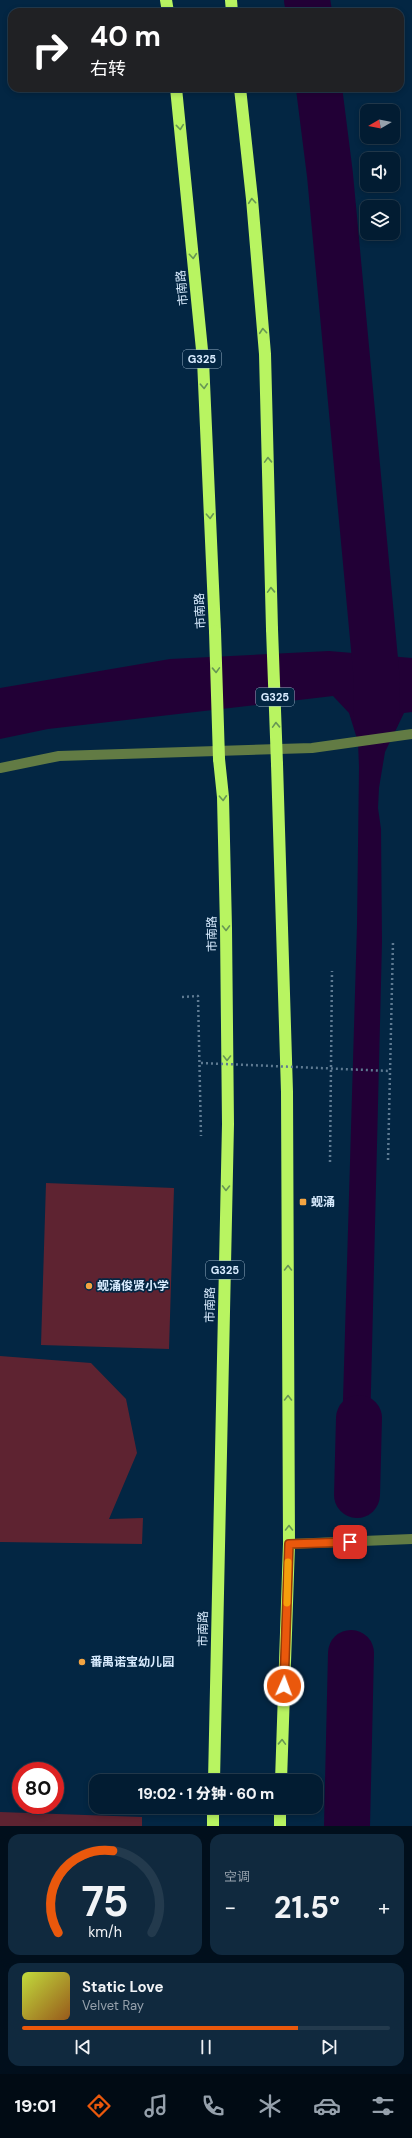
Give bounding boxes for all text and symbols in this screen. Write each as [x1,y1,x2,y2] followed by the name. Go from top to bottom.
[90,18,161,55] text: 40 m
[24,24,76,76] icon: right
[90,57,126,81] text: 右转
[360,104,400,144] north arrow
[360,104,400,240] map controls
[175,124,184,130] one-way arrow
[360,152,400,192] button: sound
[248,198,257,204] one-way arrow
[360,200,400,240] button: layers
[189,253,198,259] one-way arrow
[172,269,192,307] street label: 市南路
[258,328,267,334] one-way arrow
[183,350,221,368] road number: G325
[199,383,208,389] one-way arrow
[263,457,272,463] one-way arrow
[205,512,214,519] one-way arrow
[267,587,275,593] one-way arrow
[191,593,209,629] street label: 市南路
[212,667,221,673] one-way arrow
[256,688,294,706] road number: G325
[272,722,280,728] one-way arrow
[218,795,227,801] one-way arrow
[204,916,220,952] street label: 市南路
[222,925,230,931] one-way arrow
[223,1055,231,1061] one-way arrow
[222,1185,230,1191] one-way arrow
[311,1194,335,1210] place label: 蚬涌
[298,1197,308,1207] marker: 蚬涌
[206,1261,244,1279] road number: G325
[284,1265,292,1271] one-way arrow
[97,1278,169,1294] place label: 蚬涌俊贤小学
[84,1281,94,1291] marker: 蚬涌俊贤小学
[202,1287,218,1323] street label: 市南路
[284,1395,292,1401] one-way arrow
[285,1525,293,1531] one-way arrow
[333,1525,367,1559] pin
[339,1531,361,1553] icon: arrive
[195,1611,211,1647] street label: 市南路
[90,1654,174,1670] place label: 番禺诺宝幼儿园
[77,1657,87,1667] marker: 番禺诺宝幼儿园
[263,1665,305,1707] position arrow
[278,1739,287,1745] one-way arrow
[12,1762,64,1814] speed limit sign: 80
[138,1784,274,1804] text: 19:02 · 1 分钟 · 60 m
[224,1868,250,1885] text: 空调
[81,1874,129,1928] text: 75
[274,1888,340,1927] text: 21.5°
[224,1893,236,1922] text: −
[378,1893,390,1922] text: +
[88,1922,122,1940] text: km/h
[82,1977,163,1997] text: Static Love
[82,1997,144,2014] text: Velvet Ray
[72,2036,94,2058] icon: previous
[195,2036,217,2058] icon: pause
[318,2036,340,2058] icon: next
[85,2092,113,2120] icon: directions
[142,2092,170,2120] icon: music
[199,2092,227,2120] icon: phone
[256,2092,284,2120] icon: climate
[313,2092,341,2120] icon: car
[369,2092,397,2120] icon: filters
[14,2094,56,2118] text: 19:01

